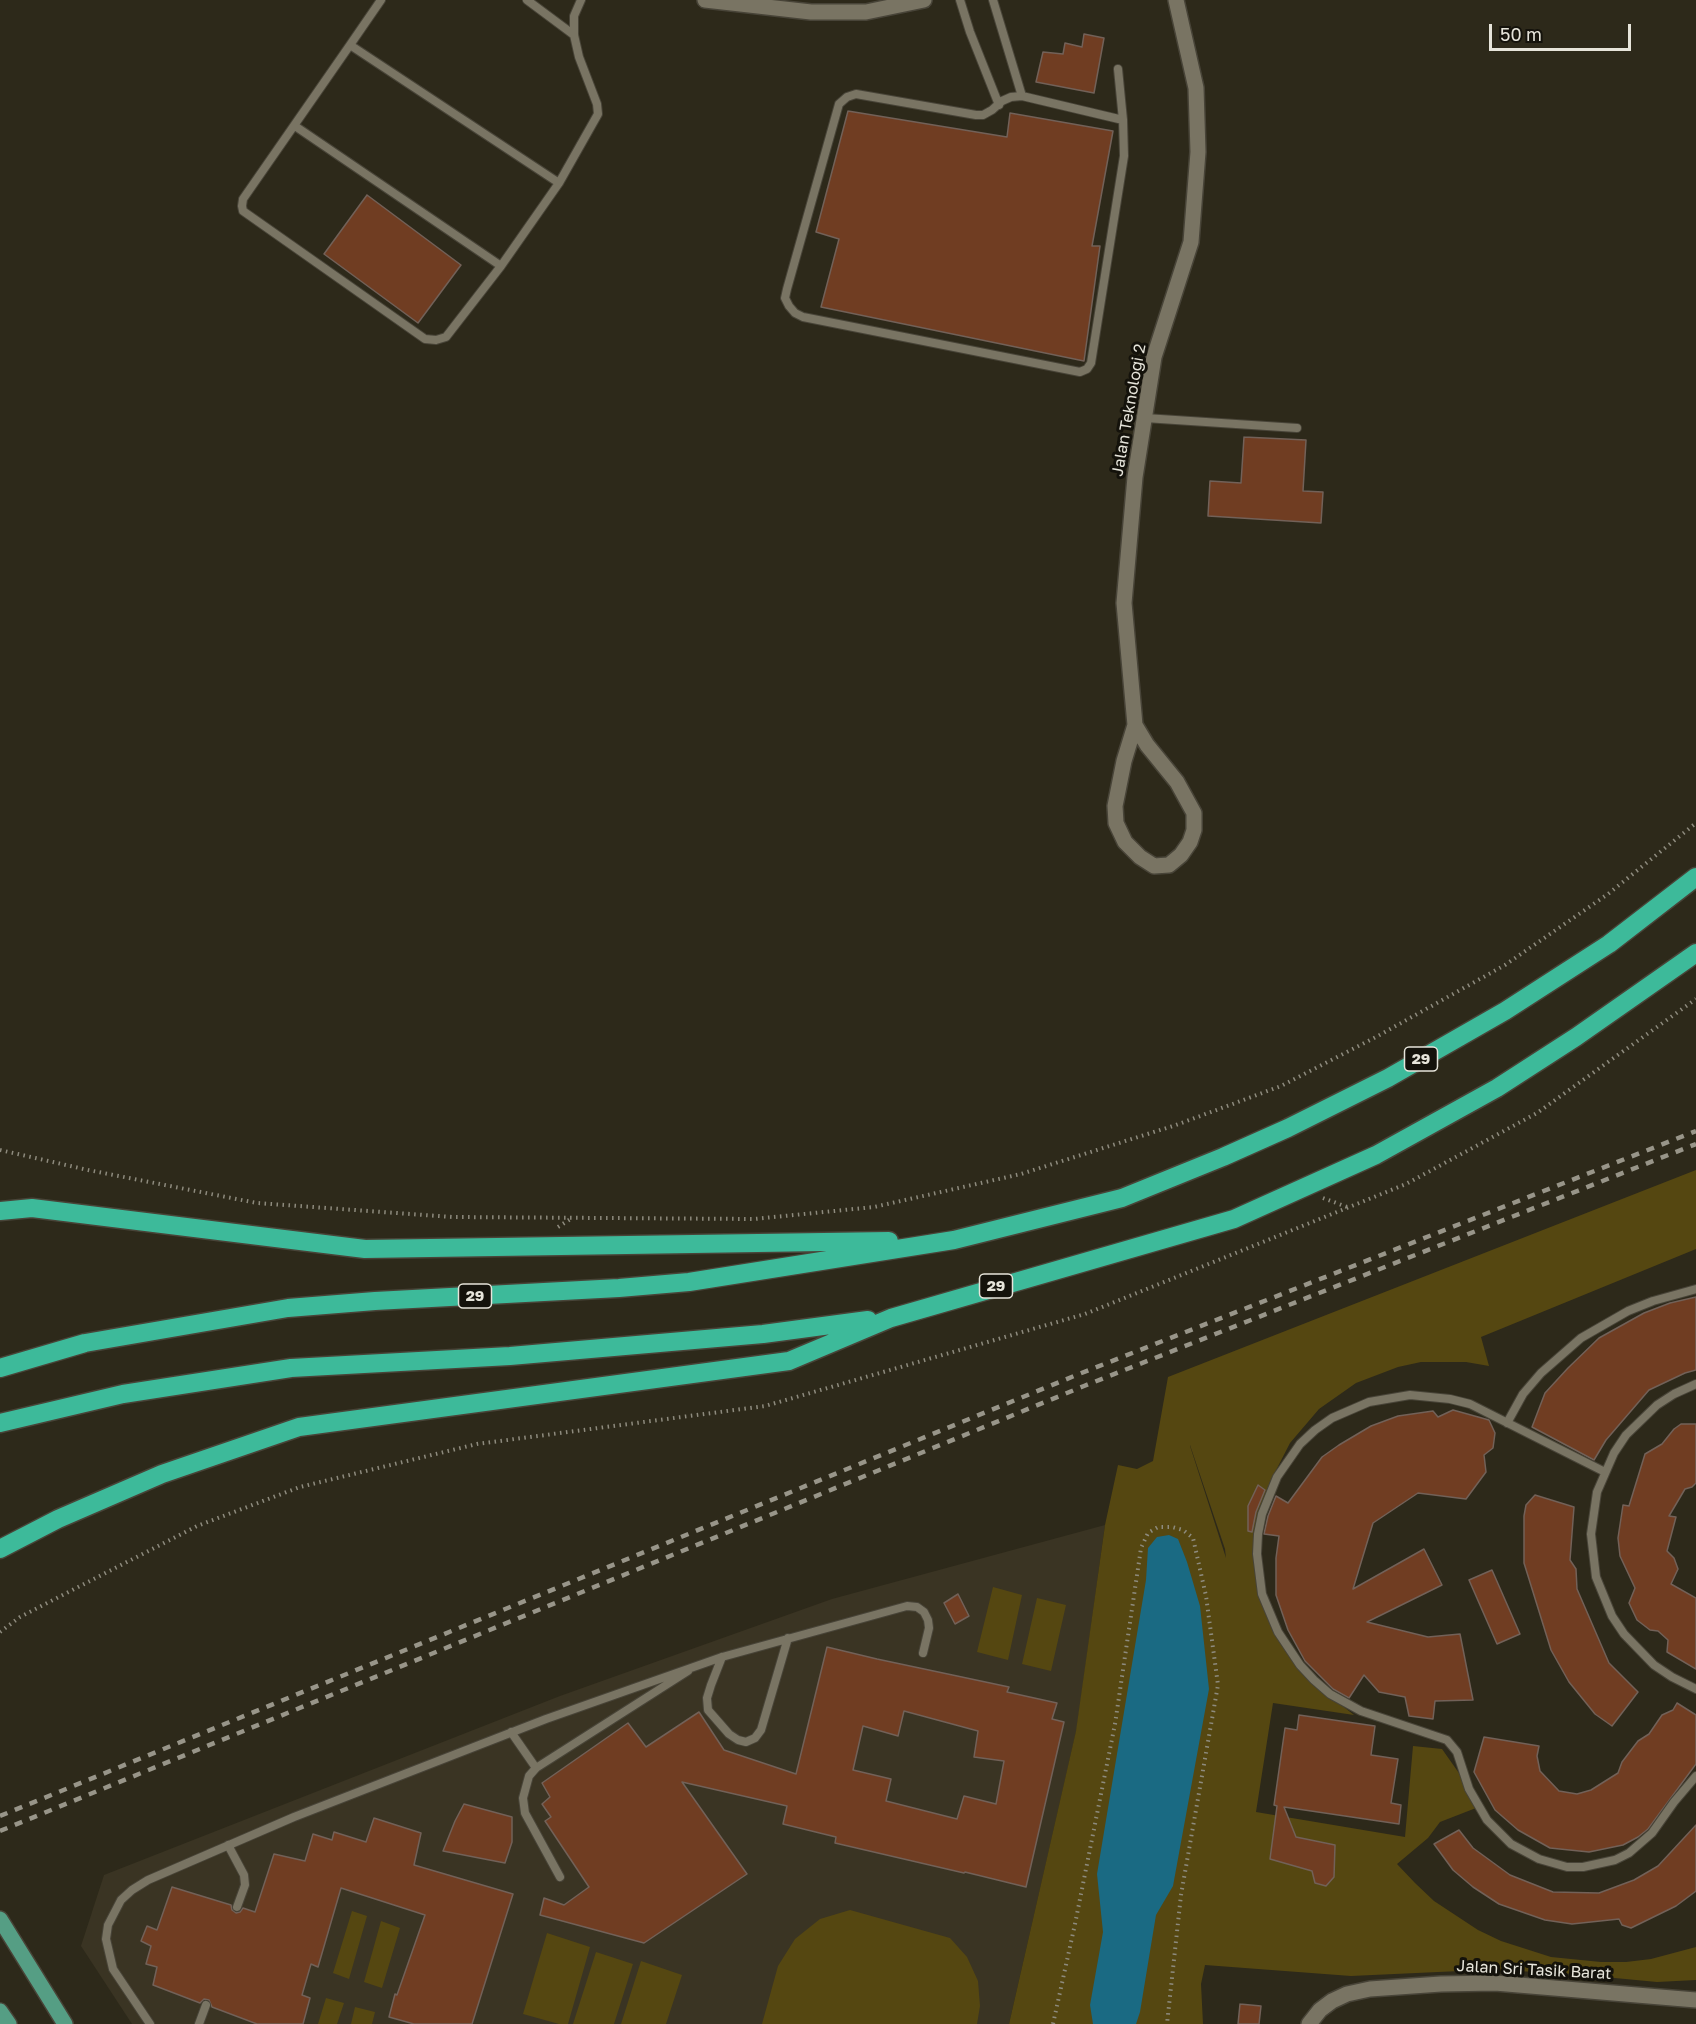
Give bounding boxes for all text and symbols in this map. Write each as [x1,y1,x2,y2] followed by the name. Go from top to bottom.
[1492,12,1634,50] scale bar
[1500,23,1542,45] text: 50 m
[1108,342,1150,478] street label: Jalan Teknologi 2
[1404,1047,1438,1071] road number: 29
[980,1274,1012,1298] road number: 29
[458,1284,492,1308] road number: 29
[1456,1956,1612,1984] street label: Jalan Sri Tasik Barat

